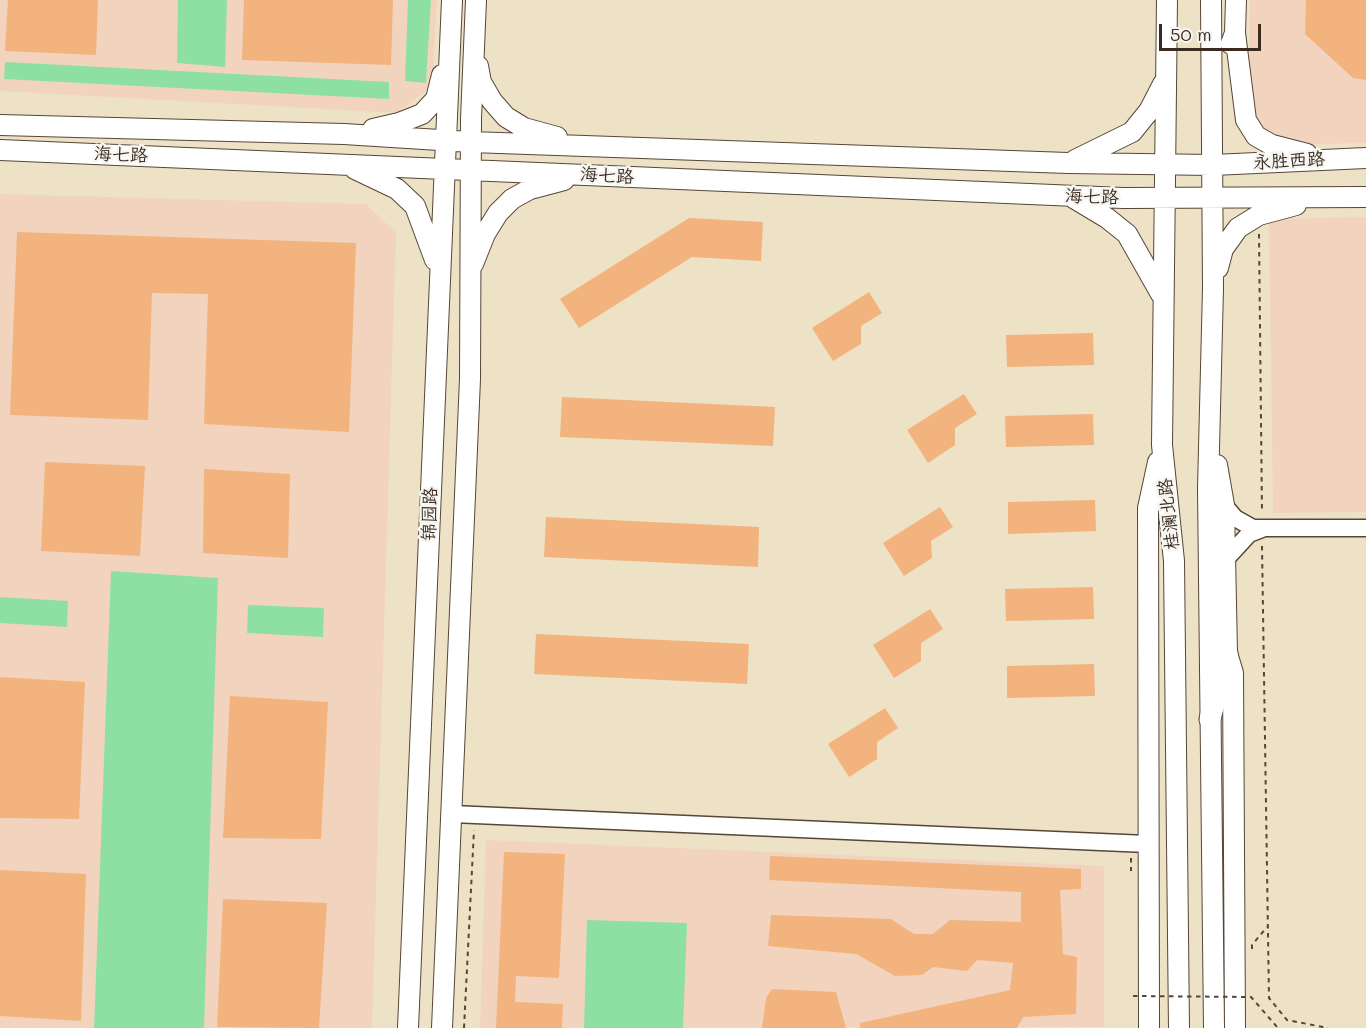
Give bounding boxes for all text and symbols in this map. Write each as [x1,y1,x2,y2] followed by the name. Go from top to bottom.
[1162,12,1264,50] scale bar
[1170,22,1212,46] text: 50 m
[94,143,148,167] street label: 海七路
[1252,148,1326,174] street label: 永胜西路
[579,164,635,188] street label: 海七路
[1065,185,1119,209] street label: 海七路
[1154,477,1184,551] street label: 桂澜北路
[418,487,442,541] street label: 锦园路

